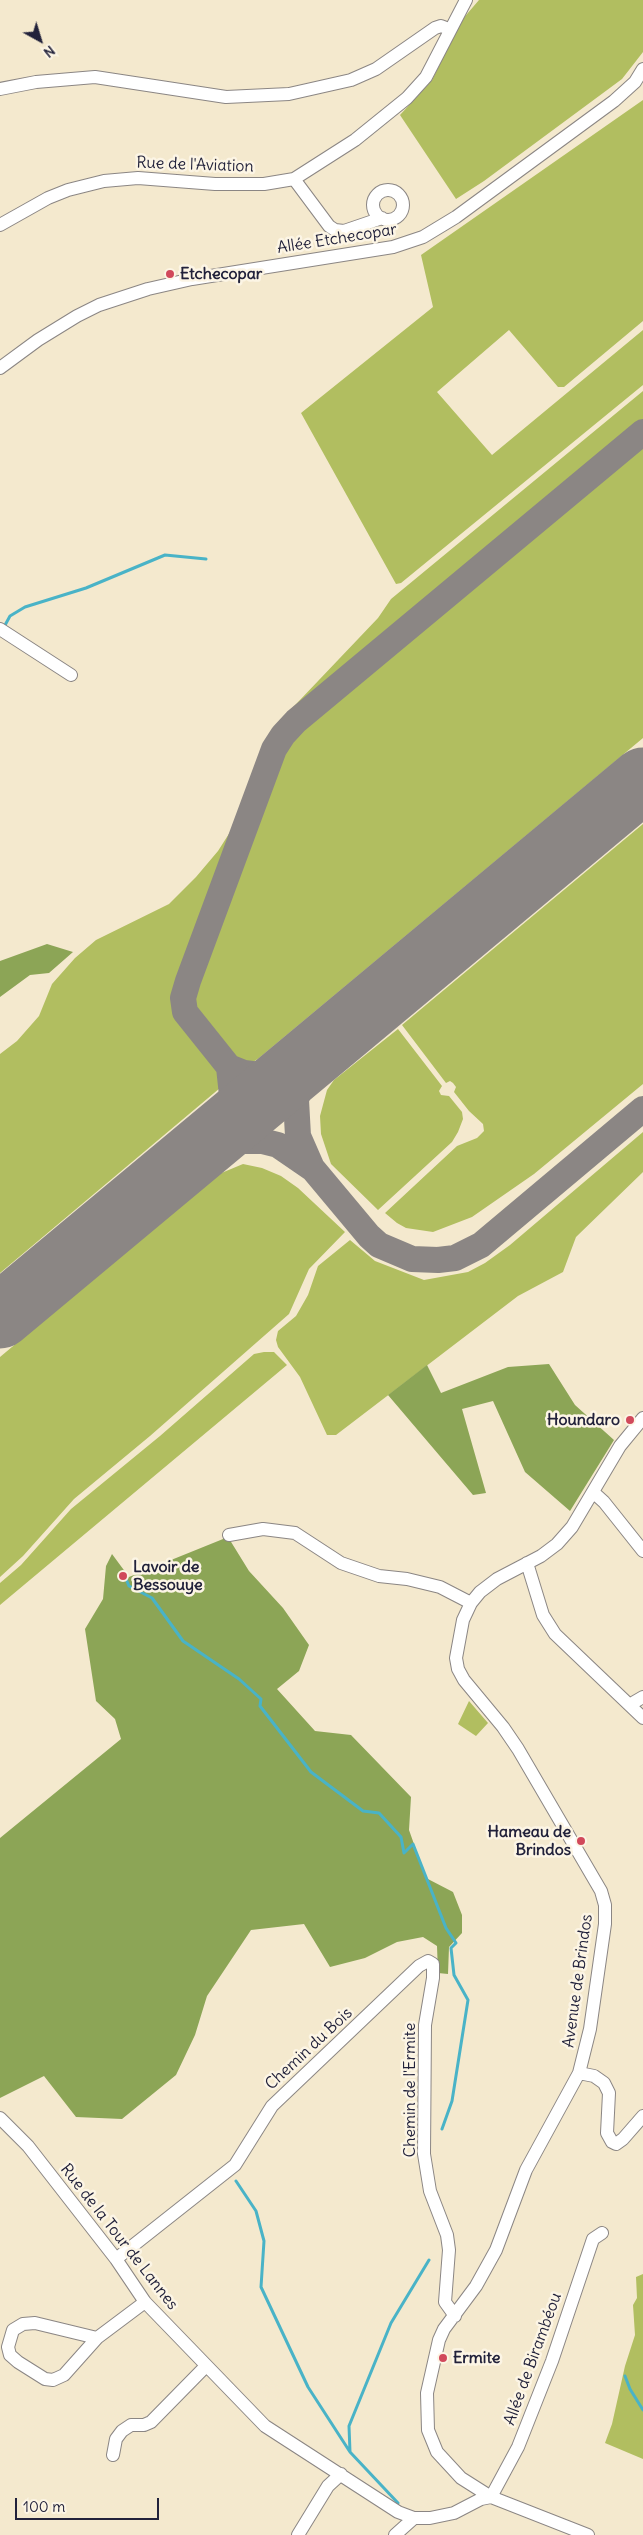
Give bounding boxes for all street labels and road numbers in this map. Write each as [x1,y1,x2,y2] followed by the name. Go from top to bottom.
[136,153,254,177] street label: Rue de l'Aviation
[276,220,398,258] street label: Allée Etchecopar
[559,1913,597,2049] street label: Avenue de Brindos
[262,2004,356,2094] street label: Chemin du Bois
[400,2023,420,2157] street label: Chemin de l'Ermite
[56,2160,182,2314] street label: Rue de la Tour de Lannes
[500,2290,566,2428] street label: Allée de Birambéou

